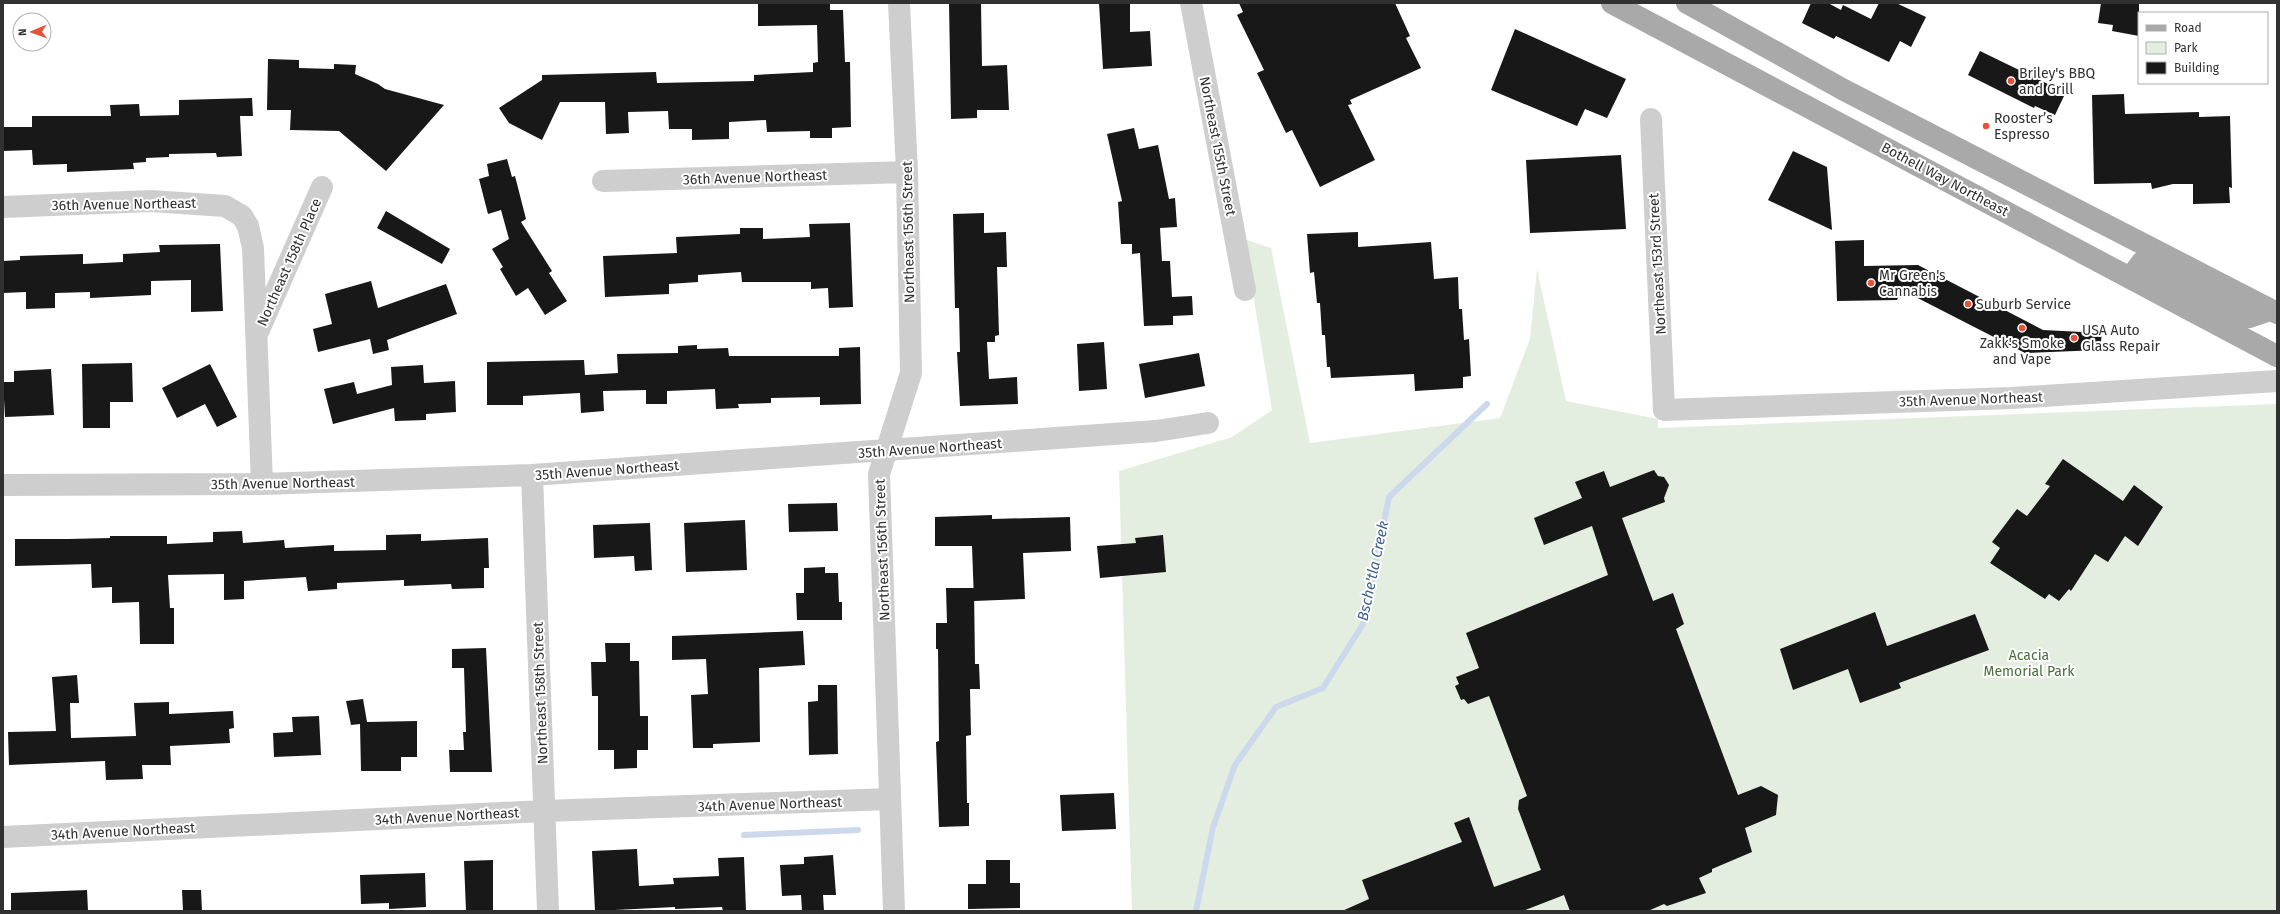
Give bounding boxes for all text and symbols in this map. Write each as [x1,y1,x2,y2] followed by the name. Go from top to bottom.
[12,12,52,52] north arrow
[2138,12,2268,84] legend
[2174,21,2202,35] text: Road
[16,28,29,36] text: N
[2174,41,2198,55] text: Park
[2174,61,2220,75] text: Building
[2019,65,2096,98] place label: Briley's BBQ and Grill
[1196,75,1240,218] street label: Northeast 155th Street
[2006,76,2016,86] marker: Briley's BBQ and Grill
[1994,110,2053,143] place label: Rooster’s Espresso
[1981,121,1991,131] marker: Rooster’s Espresso
[1878,139,2012,221] street label: Bothell Way Northeast
[899,160,918,303] street label: Northeast 156th Street
[682,166,828,189] street label: 36th Avenue Northeast
[1645,192,1670,335] street label: Northeast 153rd Street
[52,195,197,214] street label: 36th Avenue Northeast
[254,196,325,329] street label: Northeast 158th Place
[1879,267,1946,300] place label: Mr Green's Cannabis
[1866,278,1876,288] marker: Mr Green's Cannabis
[1976,296,2071,313] place label: Suburb Service
[1963,299,1973,309] marker: Suburb Service
[2082,322,2161,355] place label: USA Auto Glass Repair
[2017,323,2027,333] marker: Zakk's Smoke and Vape
[2069,333,2079,343] marker: USA Auto Glass Repair
[1980,335,2064,368] place label: Zakk's Smoke and Vape
[1899,388,2044,411] street label: 35th Avenue Northeast
[858,435,1003,462] street label: 35th Avenue Northeast
[535,457,680,484] street label: 35th Avenue Northeast
[211,474,356,493] street label: 35th Avenue Northeast
[871,478,893,621] street label: Northeast 156th Street
[1354,519,1392,623] water label: Bsche'tla Creek
[529,621,551,764] street label: Northeast 158th Street
[1984,647,2075,680] park label: Acacia Memorial Park
[698,793,843,816] street label: 34th Avenue Northeast
[374,804,521,829] street label: 34th Avenue Northeast
[50,819,197,844] street label: 34th Avenue Northeast

